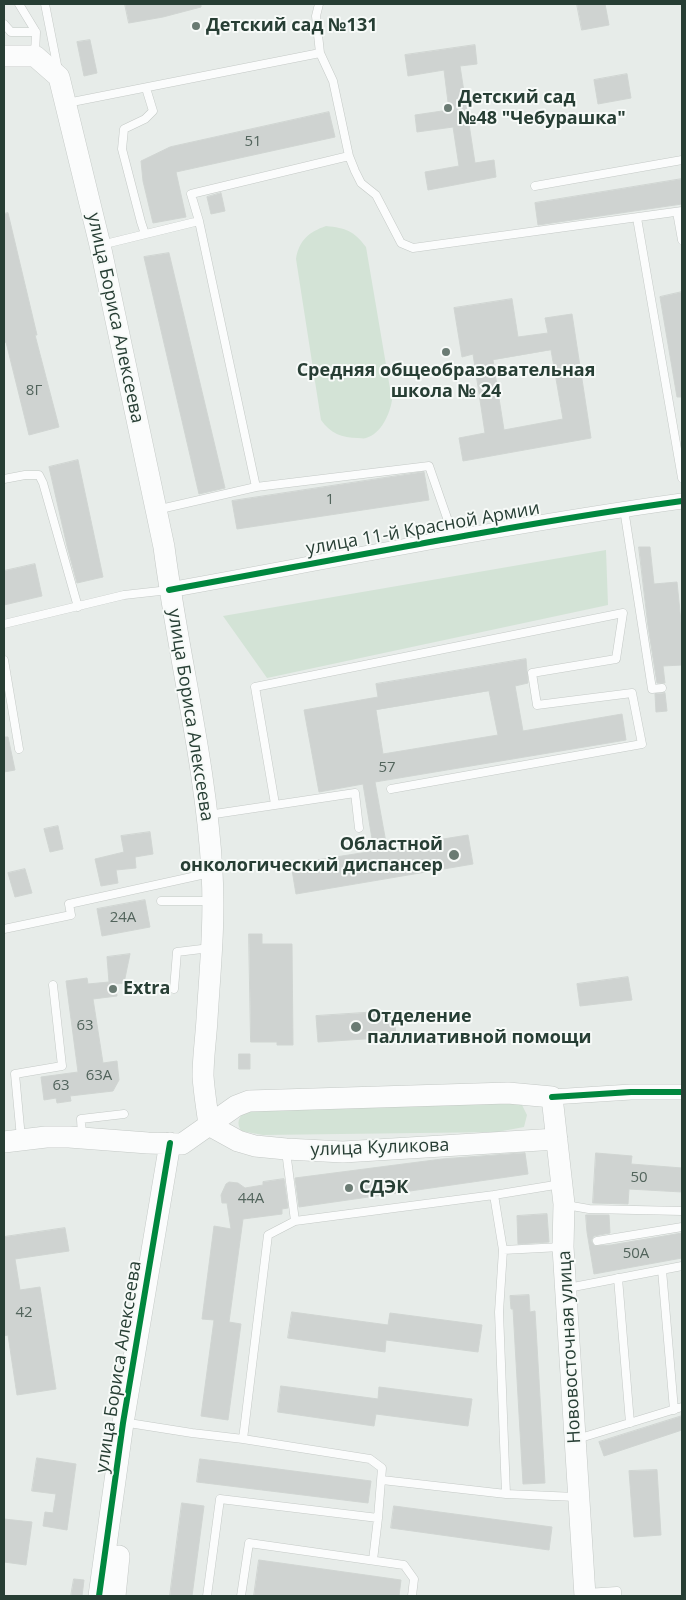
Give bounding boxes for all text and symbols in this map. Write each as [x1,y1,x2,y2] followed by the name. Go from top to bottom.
[206,15,377,37] place label: Детский сад №131
[190,20,202,32] marker: Детский сад №131
[458,87,626,130] place label: Детский сад №48 "Чебурашка"
[442,102,454,114] marker: Детский сад №48 "Чебурашка"
[244,133,262,151] house number: 51
[82,211,148,425] street label: улица Бориса Алексеева
[440,346,452,358] marker: Средняя общеобразовательная школа № 24
[297,360,595,402] place label: Средняя общеобразовательная школа № 24
[26,382,42,400] house number: 8Г
[326,491,334,509] house number: 1
[305,498,541,560] street label: улица 11-й Красной Армии
[163,607,217,823] street label: улица Бориса Алексеева
[378,759,396,777] house number: 57
[180,834,443,876] place label: Областной онкологический диспансер
[447,848,461,862] marker: Областной онкологический диспансер
[110,909,136,927] house number: 24А
[123,978,170,1000] place label: Extra
[107,983,119,995] marker: Extra
[367,1006,592,1048] place label: Отделение паллиативной помощи
[76,1017,94,1035] house number: 63
[349,1020,363,1034] marker: Отделение паллиативной помощи
[86,1067,112,1085] house number: 63А
[52,1077,70,1095] house number: 63
[310,1135,450,1161] street label: улица Куликова
[630,1169,648,1187] house number: 50
[359,1177,408,1199] place label: СДЭК
[343,1182,355,1194] marker: СДЭК
[238,1190,264,1208] house number: 44А
[623,1245,649,1263] house number: 50А
[554,1250,586,1444] street label: Нововосточная улица
[92,1259,146,1475] street label: улица Бориса Алексеева
[15,1304,33,1322] house number: 42

